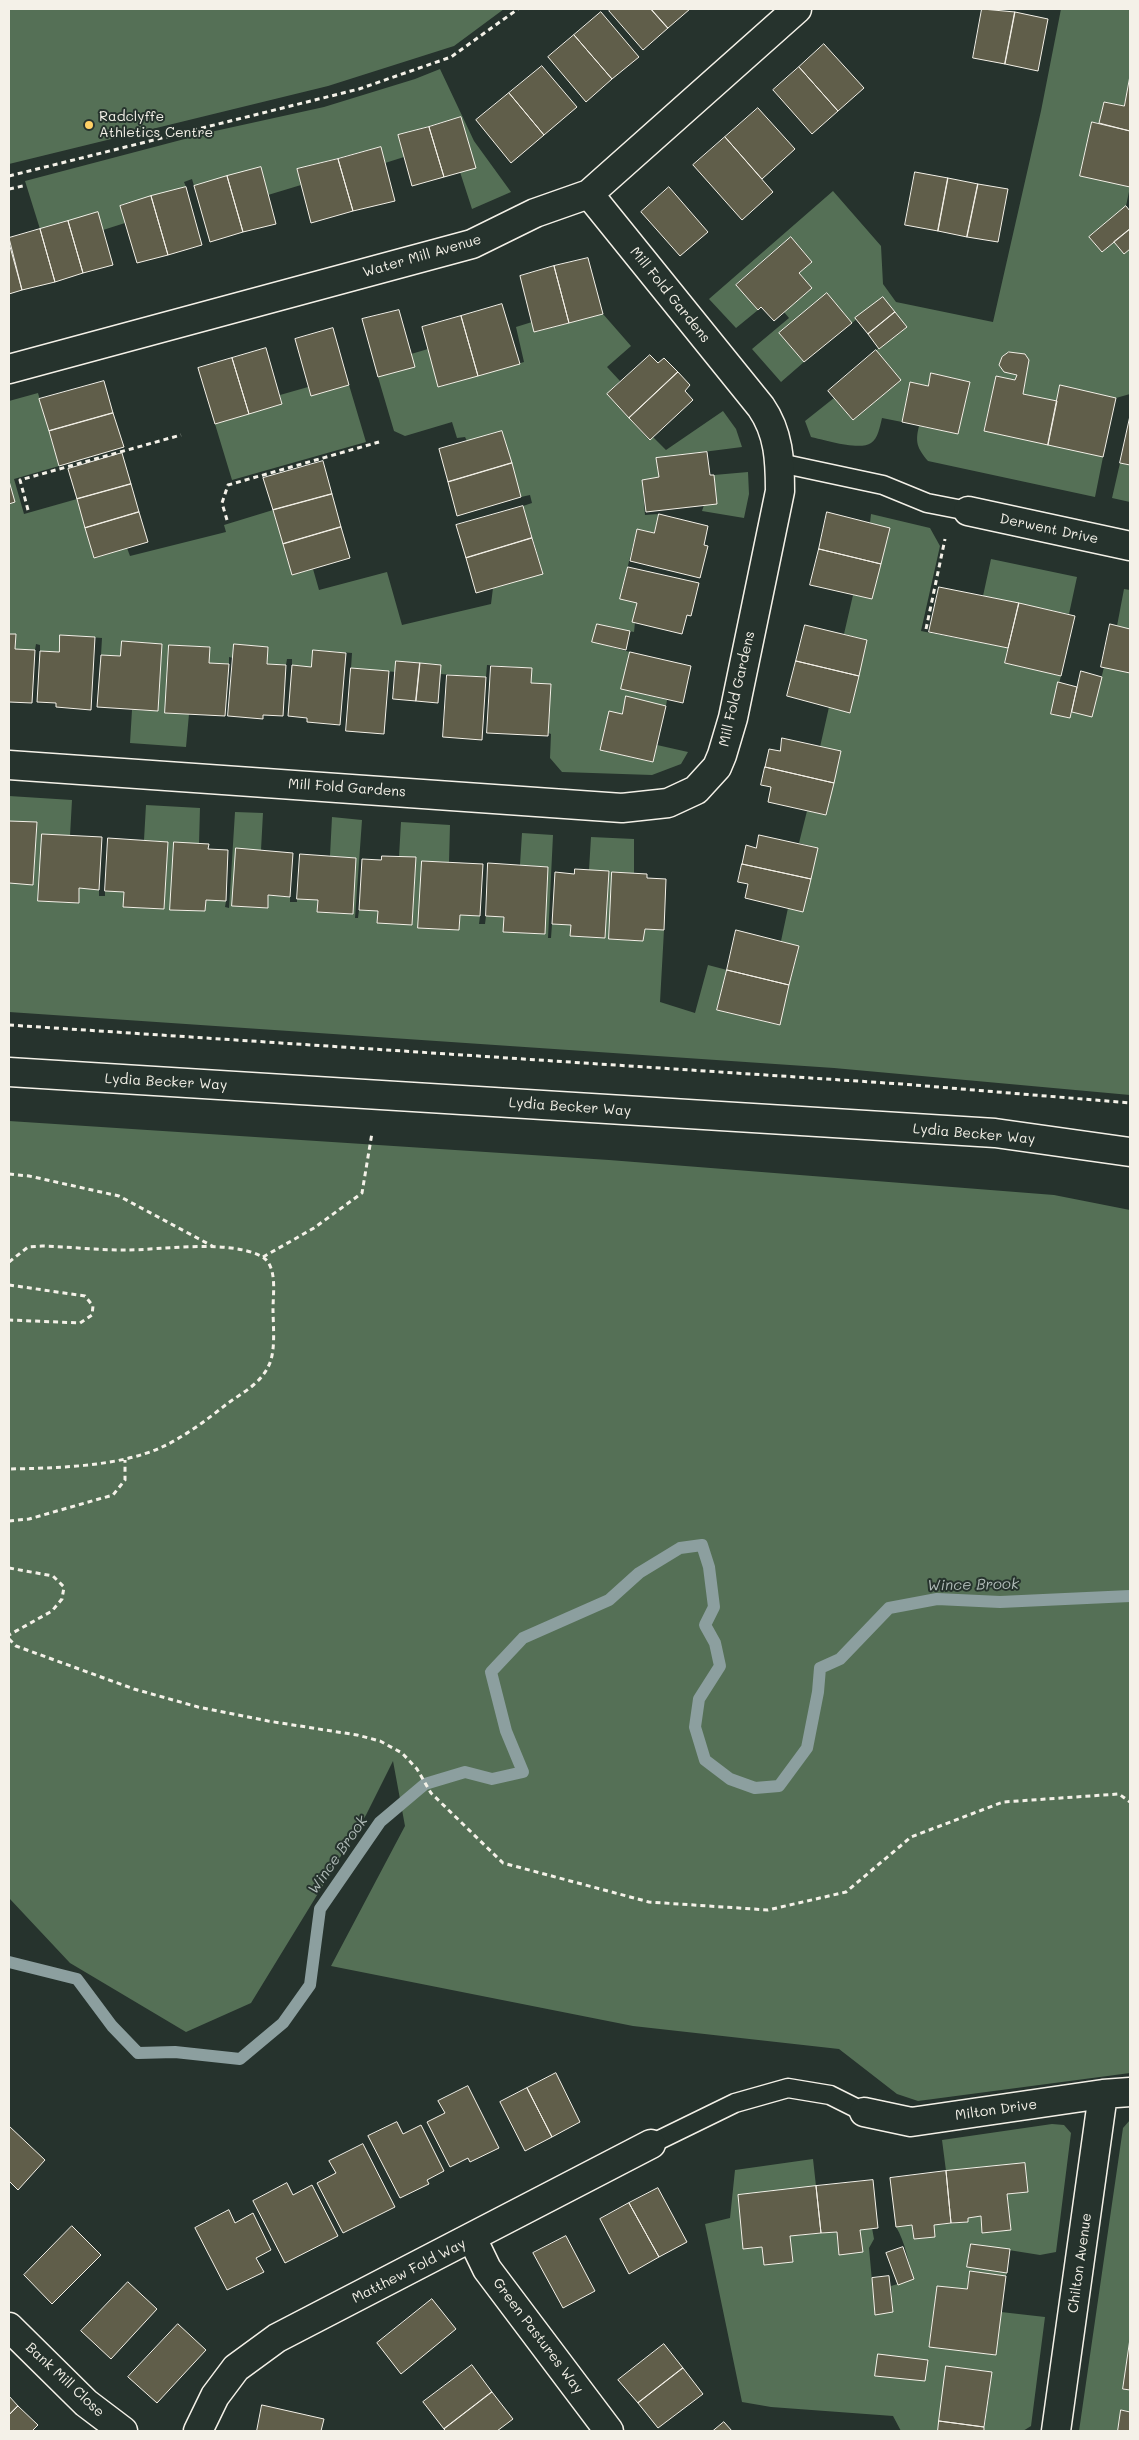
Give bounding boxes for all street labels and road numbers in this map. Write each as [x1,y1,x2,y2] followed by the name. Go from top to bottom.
[361,231,483,281] street label: Water Mill Avenue
[626,244,714,346] street label: Mill Fold Gardens
[998,510,1100,548] street label: Derwent Drive
[716,630,758,748] street label: Mill Fold Gardens
[287,775,407,801] street label: Mill Fold Gardens
[104,1070,228,1094] street label: Lydia Becker Way
[508,1094,632,1120] street label: Lydia Becker Way
[912,1120,1036,1148] street label: Lydia Becker Way
[954,2096,1038,2124] street label: Milton Drive
[1065,2212,1095,2314] street label: Chilton Avenue
[349,2235,469,2307] street label: Matthew Fold Way
[489,2275,587,2397] street label: Green Pastures Way
[22,2339,108,2421] street label: Bank Mill Close

